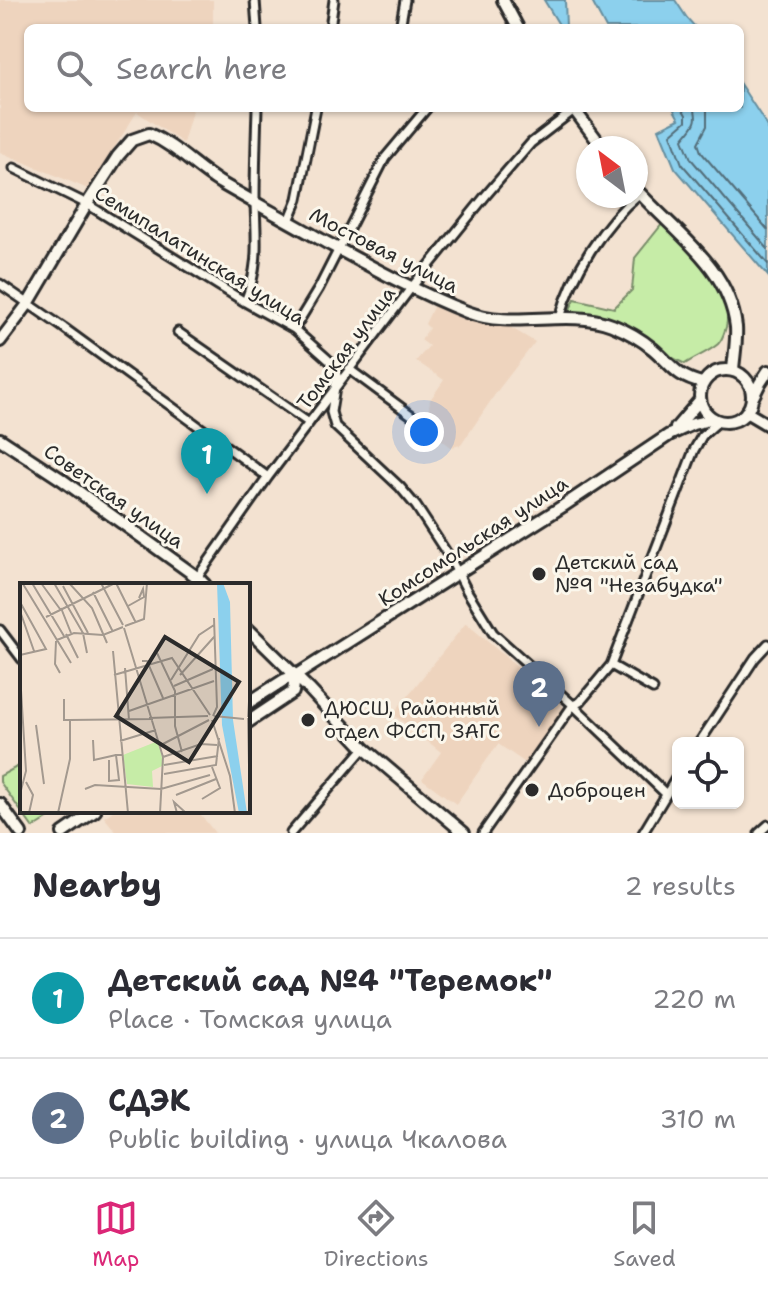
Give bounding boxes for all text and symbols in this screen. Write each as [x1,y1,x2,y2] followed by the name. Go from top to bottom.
[24,24,744,112] search box
[52,46,96,90] icon: search
[116,48,287,89] text: Search here
[576,136,648,208] north arrow
[90,179,311,331] street label: Семипалатинская улица
[305,201,463,299] street label: Мостовая улица
[291,281,401,415] street label: Томская улица
[404,412,444,452] your location
[181,428,233,494] pin: 1
[39,438,190,554] street label: Советская улица
[373,470,573,612] street label: Комсомольская улица
[555,549,723,598] place label: Детский сад №9 "Незабудка"
[530,565,548,583] marker: Детский сад №9 "Незабудка"
[20,583,250,813] inset map
[513,661,565,727] pin: 2
[324,695,500,744] place label: ДЮСШ, Районный отдел ФССП, ЗАГС
[299,711,317,729] marker: ДЮСШ, Районный отдел ФССП, ЗАГС
[672,737,744,809] map controls
[672,737,744,809] button: locate
[548,777,646,803] place label: Доброцен
[523,781,541,799] marker: Доброцен
[32,862,162,908] text: Nearby
[624,868,736,903] text: 2 results
[108,960,553,1001] text: Детский сад №4 "Теремок"
[52,981,64,1016] text: 1
[652,981,736,1016] text: 220 m
[108,1001,392,1036] text: Place · Томская улица
[108,1080,190,1121] text: СДЭК
[49,1101,67,1136] text: 2
[660,1101,736,1136] text: 310 m
[108,1121,507,1156] text: Public building · улица Чкалова
[92,1196,139,1273] tab: Map
[324,1196,429,1273] tab: Directions
[613,1196,676,1273] tab: Saved

